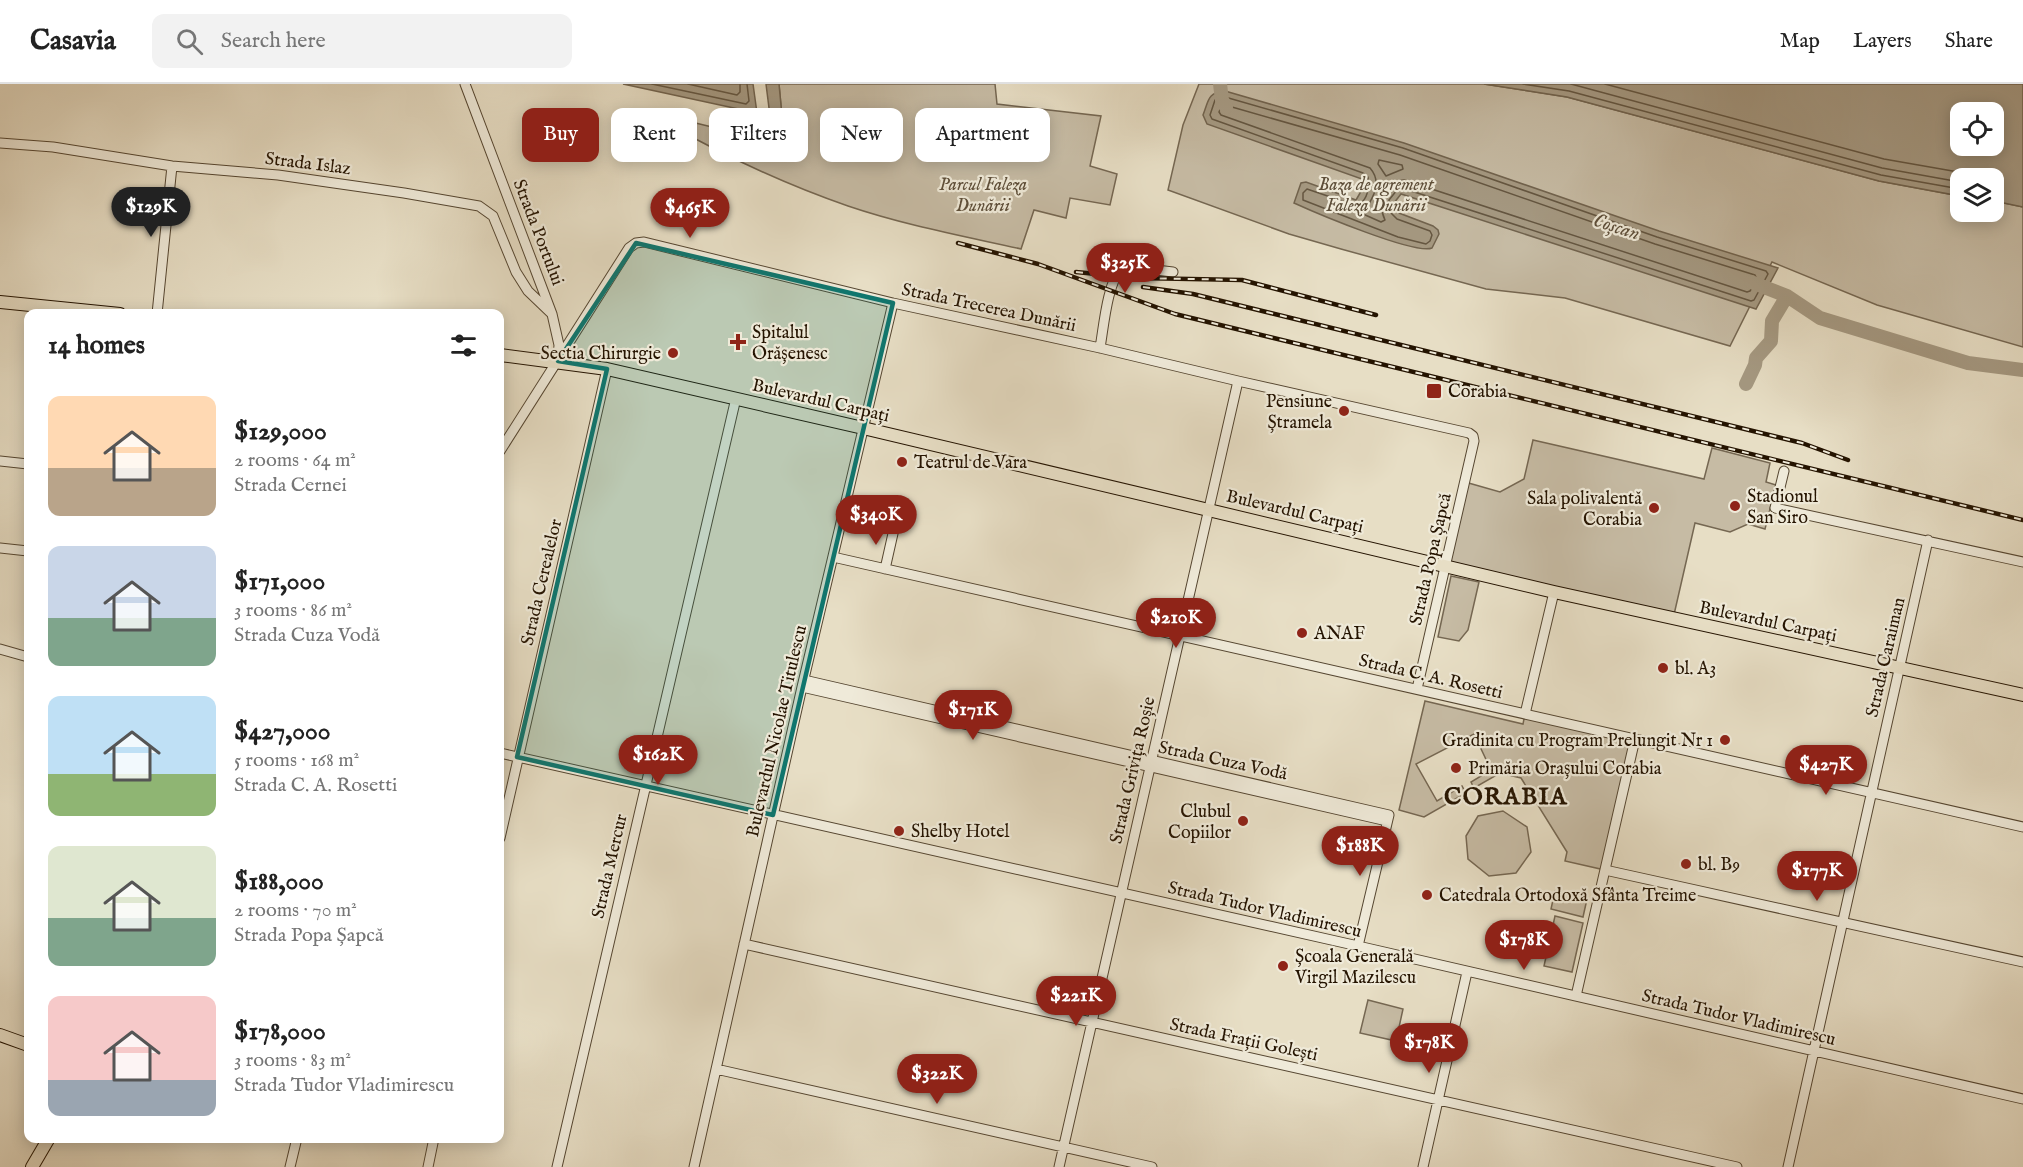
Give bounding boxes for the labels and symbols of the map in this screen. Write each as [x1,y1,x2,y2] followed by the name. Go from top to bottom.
[264,148,352,181] street label: Strada Islaz
[939,174,1027,218] park label: Parcul Faleza Dunării
[1318,174,1435,218] park label: Baza de agrement Faleza Dunării
[507,176,568,289] street label: Strada Portului
[109,187,193,238] pin: $129K
[648,188,732,239] pin: $465K
[1590,208,1643,247] water label: Coșcan
[1083,243,1167,294] pin: $325K
[899,279,1078,338] street label: Strada Trecerea Dunării
[752,322,828,366] place label: Spitalul Orășenesc
[729,333,747,351] marker: Spitalul Orășenesc
[541,343,661,366] place label: Sectia Chirurgie
[666,346,680,360] marker: Sectia Chirurgie
[750,374,892,428] street label: Bulevardul Carpați
[1448,381,1507,404] place label: Corabia
[1425,382,1443,400] marker: Corabia
[1266,391,1332,435] place label: Pensiune Ștramela
[1337,404,1351,418] marker: Pensiune Ștramela
[914,452,1027,475] place label: Teatrul de Vara
[895,455,909,469] marker: Teatrul de Vara
[1224,485,1366,539] street label: Bulevardul Carpați
[1747,486,1818,530] place label: Stadionul San Siro
[1527,488,1642,532] place label: Sala polivalentă Corabia
[1405,491,1458,627] street label: Strada Popa Șapcă
[834,495,918,546] pin: $340K
[1728,499,1742,513] marker: Stadionul San Siro
[1647,501,1661,515] marker: Sala polivalentă Corabia
[517,516,568,648] street label: Strada Cerealelor
[1862,595,1912,719] street label: Strada Caraiman
[1697,597,1839,648] street label: Bulevardul Carpați
[1134,598,1218,649] pin: $210K
[742,623,813,840] street label: Bulevardul Nicolae Titulescu
[1313,623,1366,646] place label: ANAF
[1295,626,1309,640] marker: ANAF
[1356,650,1505,705] street label: Strada C. A. Rosetti
[1675,658,1716,681] place label: bl. A3
[1656,661,1670,675] marker: bl. A3
[931,690,1015,741] pin: $171K
[1105,695,1162,846] street label: Strada Grivița Roșie
[1442,730,1713,753] place label: Gradinita cu Program Prelungit Nr 1
[1718,733,1732,747] marker: Gradinita cu Program Prelungit Nr 1
[616,735,700,786] pin: $162K
[1156,737,1289,786] street label: Strada Cuza Vodă
[1784,745,1868,796] pin: $427K
[1468,758,1662,781] place label: Primăria Orașului Corabia
[1449,761,1463,775] marker: Primăria Orașului Corabia
[1444,782,1568,813] district label: CORABIA
[1168,801,1231,845] place label: Clubul Copiilor
[587,812,634,921] street label: Strada Mercur
[1236,814,1250,828] marker: Clubul Copiilor
[911,821,1009,844] place label: Shelby Hotel
[892,824,906,838] marker: Shelby Hotel
[1318,826,1402,877] pin: $188K
[1775,851,1859,902] pin: $177K
[1698,854,1740,877] place label: bl. B9
[1679,857,1693,871] marker: bl. B9
[1166,877,1364,944] street label: Strada Tudor Vladimirescu
[1439,885,1696,908] place label: Catedrala Ortodoxă Sfânta Treime
[1420,888,1434,902] marker: Catedrala Ortodoxă Sfânta Treime
[1482,920,1566,971] pin: $178K
[1294,946,1416,990] place label: Școala Generală Virgil Mazilescu
[1276,959,1290,973] marker: Școala Generală Virgil Mazilescu
[1034,976,1118,1027] pin: $221K
[1640,985,1838,1052] street label: Strada Tudor Vladimirescu
[1168,1014,1320,1067] street label: Strada Frații Golești
[1387,1023,1471,1074] pin: $178K
[895,1054,979,1105] pin: $322K

